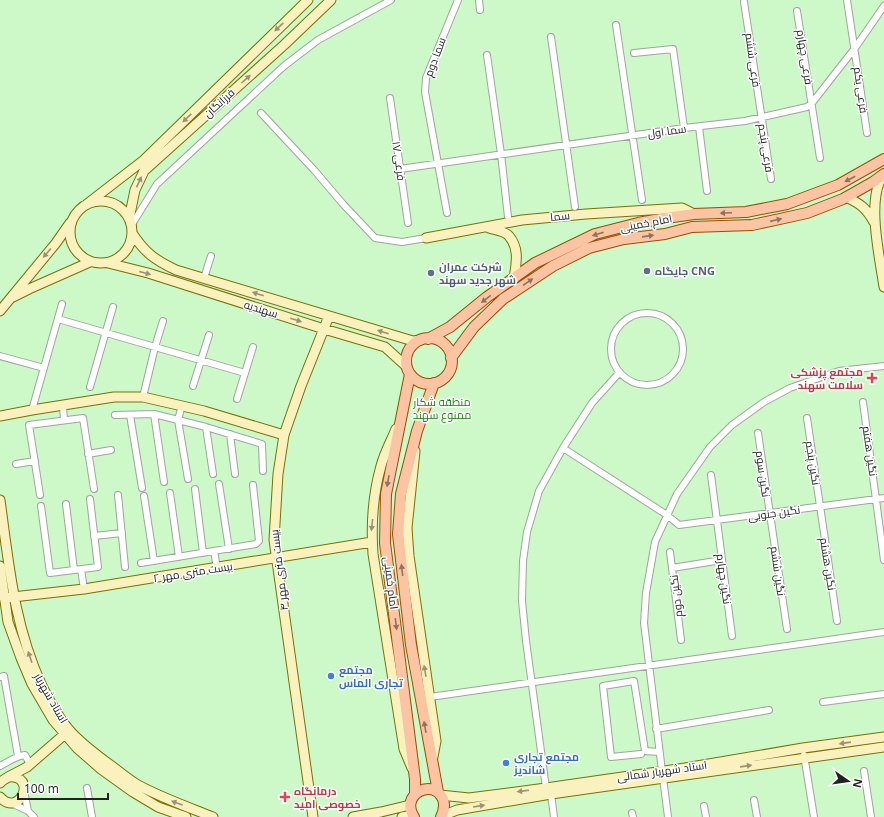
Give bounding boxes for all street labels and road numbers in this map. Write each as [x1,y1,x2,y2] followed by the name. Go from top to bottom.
[793,28,817,86] street label: فرعی چهارم
[741,32,765,88] street label: فرعی ششم
[420,35,450,79] street label: سما دوم
[850,66,872,114] street label: فرعی یکم
[200,85,237,121] street label: فرزانگان
[647,120,687,141] street label: سما اول
[754,122,778,174] street label: فرعی پنجم
[389,140,410,181] street label: فرعی ۱۷
[549,207,571,224] street label: سما
[619,210,673,236] street label: امام خمینی
[242,296,280,321] street label: سهندیه
[859,425,881,477] street label: نگین هفتم
[802,440,824,486] street label: نگین پنجم
[752,450,774,498] street label: نگین سوم
[747,501,801,524] street label: نگین جنوبی
[266,529,291,611] street label: بیست متری مهر ۴
[816,536,840,592] street label: نگین هشتم
[767,545,789,597] street label: نگین ششم
[713,553,735,605] street label: نگین چهارم
[380,556,402,610] street label: امام خمینی
[152,558,234,585] street label: بیست متری مهر ۲
[665,574,687,618] street label: نگین دوم
[31,669,72,726] street label: استاد شهریار
[616,757,708,784] street label: استاد شهریار شمالی

